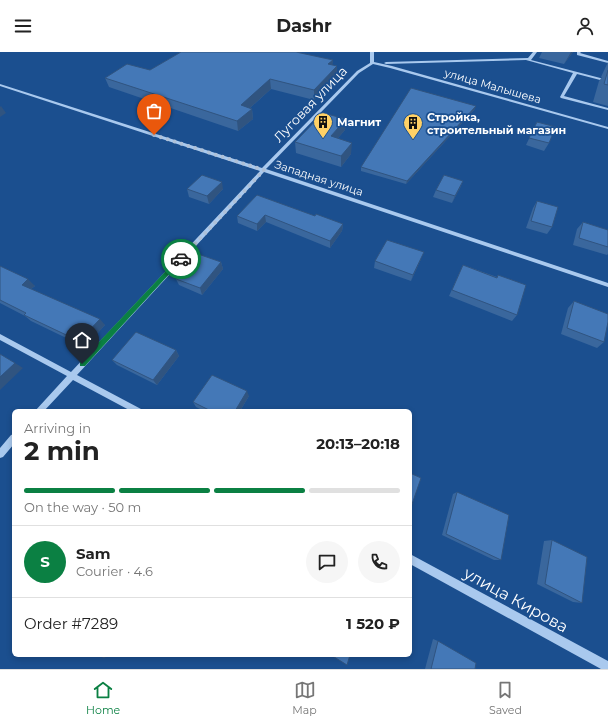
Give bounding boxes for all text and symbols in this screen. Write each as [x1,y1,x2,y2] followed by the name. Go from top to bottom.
[12,15,34,37] icon: menu
[276,15,332,37] text: Dashr
[574,15,596,37] icon: person
[270,63,350,145] street label: Луговая улица
[442,65,543,107] street label: улица Малышева
[137,94,171,135] pin
[143,100,165,122] icon: bag
[427,110,566,137] place label: Стройка, строительный магазин
[312,111,334,139] building icon: Магнит
[402,112,424,140] building icon: Стройка, строительный магазин
[337,115,381,129] place label: Магнит
[273,157,365,199] street label: Западная улица
[161,239,201,279] courier
[170,248,192,270] icon: car
[65,323,99,364] pin
[71,329,93,351] icon: home
[24,420,91,436] text: Arriving in
[316,434,400,453] text: 20:13–20:18
[24,435,100,467] text: 2 min
[24,499,141,515] text: On the way · 50 m
[306,541,348,583] button: chat
[358,541,400,583] button: phone
[76,544,111,563] text: Sam
[40,552,50,571] text: S
[76,563,153,579] text: Courier · 4.6
[460,563,572,637] street label: улица Кирова
[24,614,118,633] text: Order #7289
[346,614,400,633] text: 1 520 ₽
[86,679,120,717] tab: Home
[292,679,317,717] tab: Map
[489,679,522,717] tab: Saved

